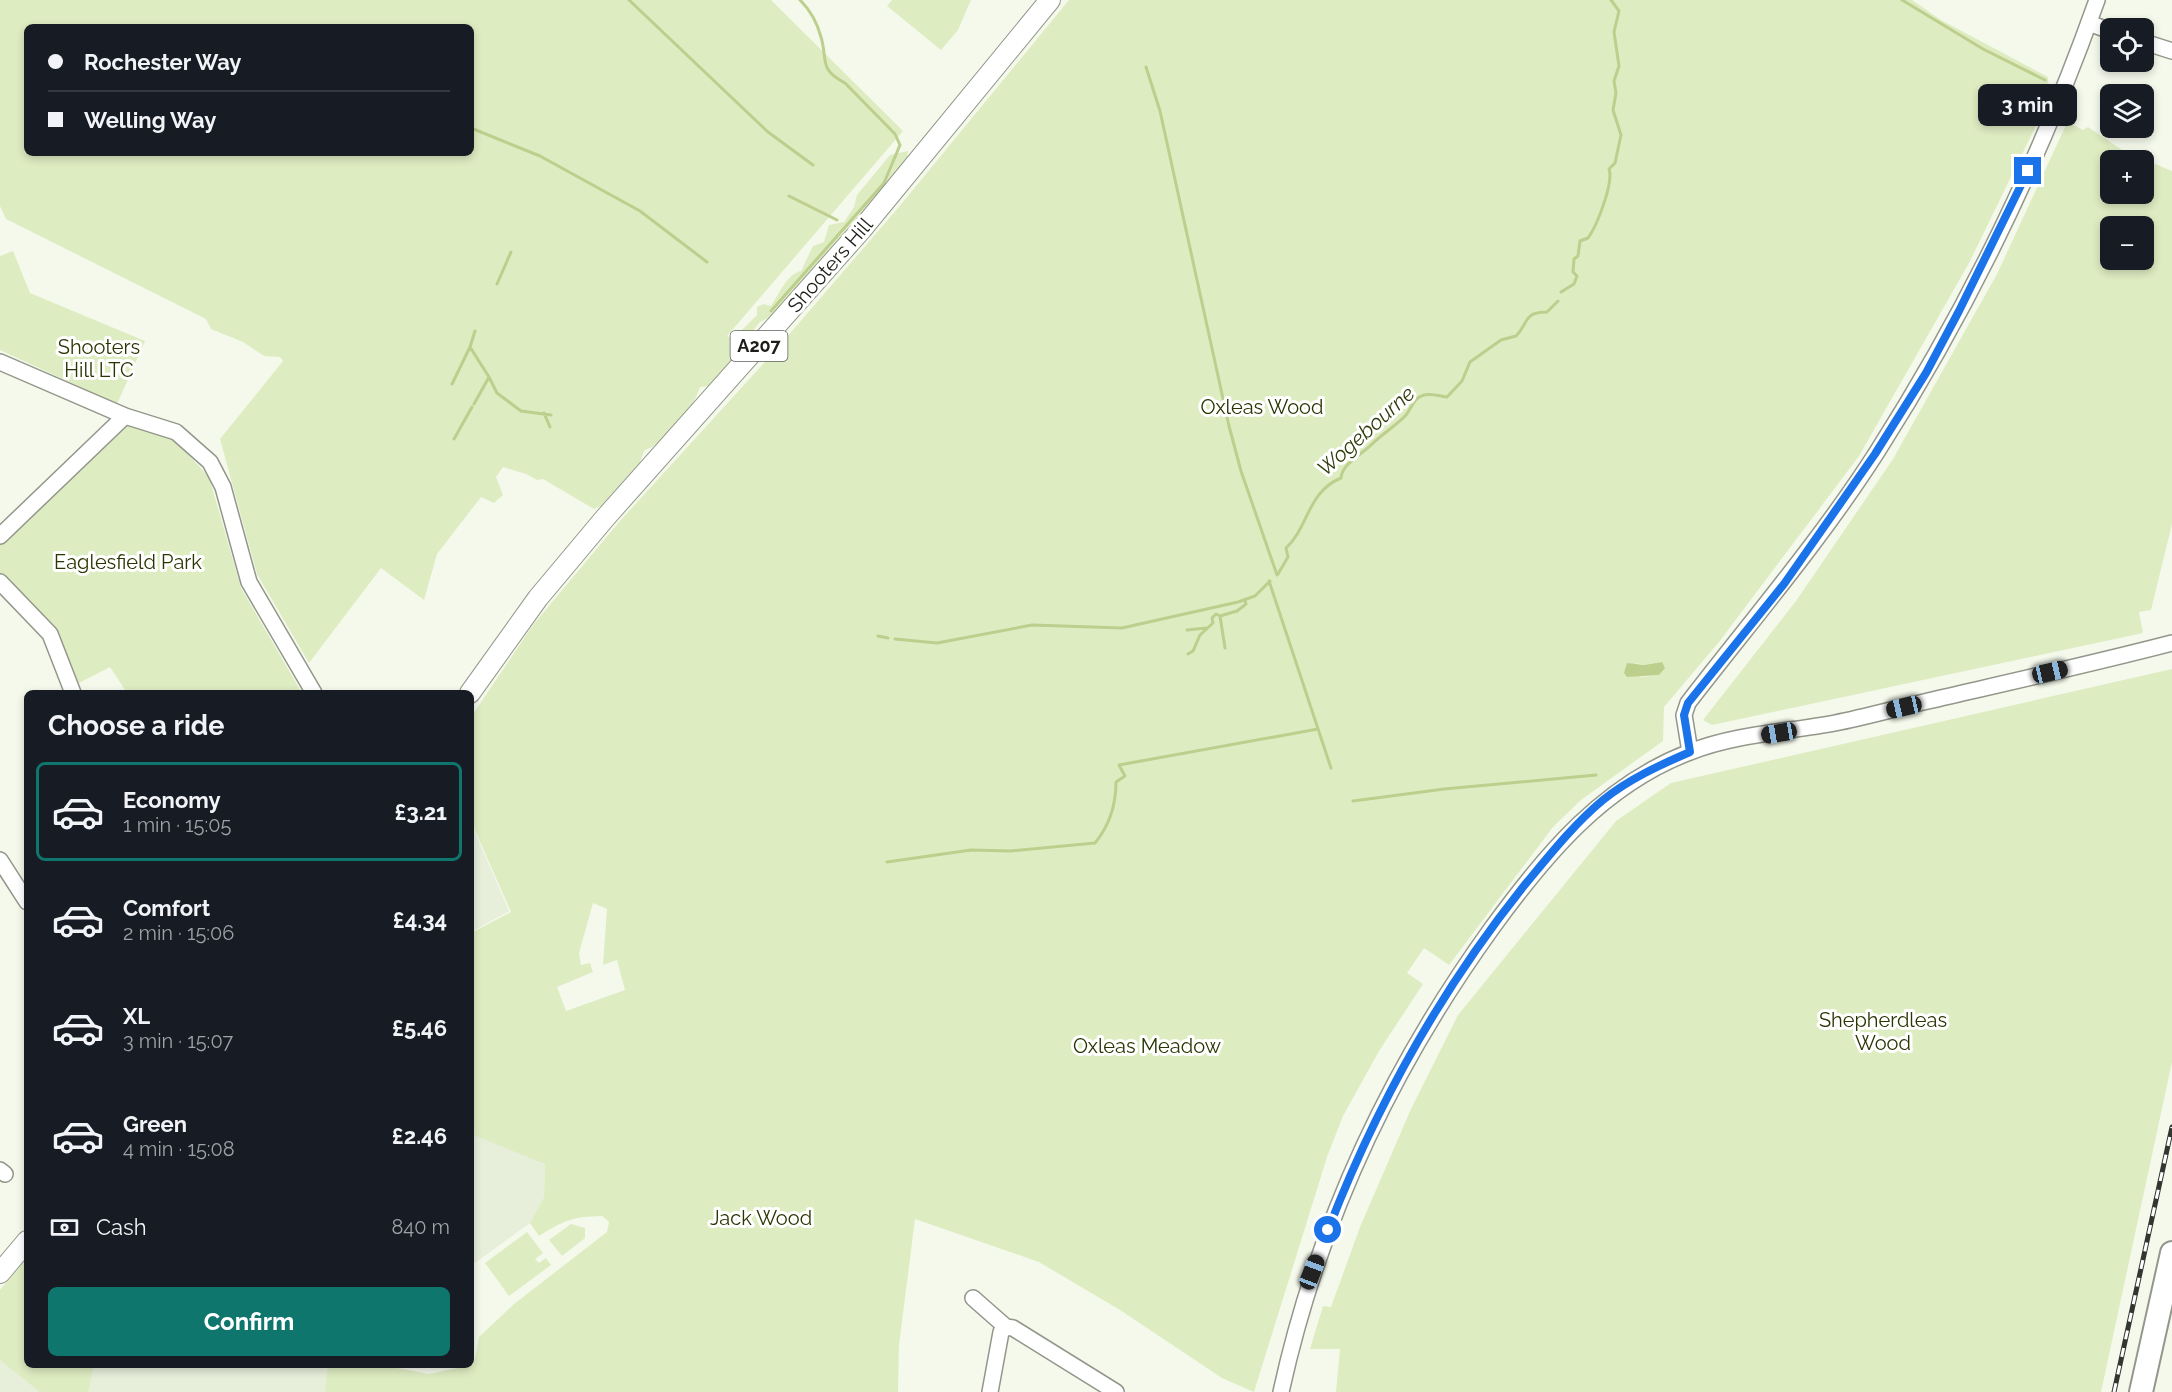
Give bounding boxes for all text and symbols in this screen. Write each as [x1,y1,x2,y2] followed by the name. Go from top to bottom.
[2100,18,2154,270] map controls
[2100,18,2154,72] button: locate
[84,49,241,75] text: Rochester Way
[1978,84,2078,126] callout: 3 min
[2100,84,2154,138] button: layers
[2002,93,2053,117] text: 3 min
[84,107,216,133] text: Welling Way
[2100,150,2154,204] button: +
[2014,157,2041,184] route end
[782,212,878,317] street label: Shooters Hill
[2100,216,2154,270] button: −
[730,331,788,361] road number: A207
[58,335,140,382] park label: Shooters Hill LTC
[1312,381,1419,481] water label: Wogebourne
[1201,395,1323,419] park label: Oxleas Wood
[54,550,202,574] park label: Eaglesfield Park
[2030,659,2070,685] car
[1884,694,1924,720] car
[48,710,224,741] text: Choose a ride
[1760,721,1798,745] car
[51,785,105,839] icon: car
[123,787,221,813] text: Economy
[395,799,447,825] text: £3.21
[123,813,231,837] text: 1 min · 15:05
[51,893,105,947] icon: car
[123,895,210,921] text: Comfort
[393,907,447,933] text: £4.34
[123,921,234,945] text: 2 min · 15:06
[51,1001,105,1055] icon: car
[123,1003,150,1029] text: XL
[1819,1008,1947,1055] park label: Shepherdleas Wood
[392,1015,447,1041] text: £5.46
[123,1029,233,1053] text: 3 min · 15:07
[1073,1034,1221,1058] park label: Oxleas Meadow
[51,1109,105,1163] icon: car
[123,1111,187,1137] text: Green
[392,1123,447,1149] text: £2.46
[123,1137,235,1161] text: 4 min · 15:08
[710,1206,812,1230] park label: Jack Wood
[48,1211,81,1244] icon: cash
[96,1214,147,1240] text: Cash
[392,1215,450,1239] text: 840 m
[1314,1216,1341,1243] route start
[1297,1252,1327,1292] car
[48,1287,450,1356] button: Confirm

